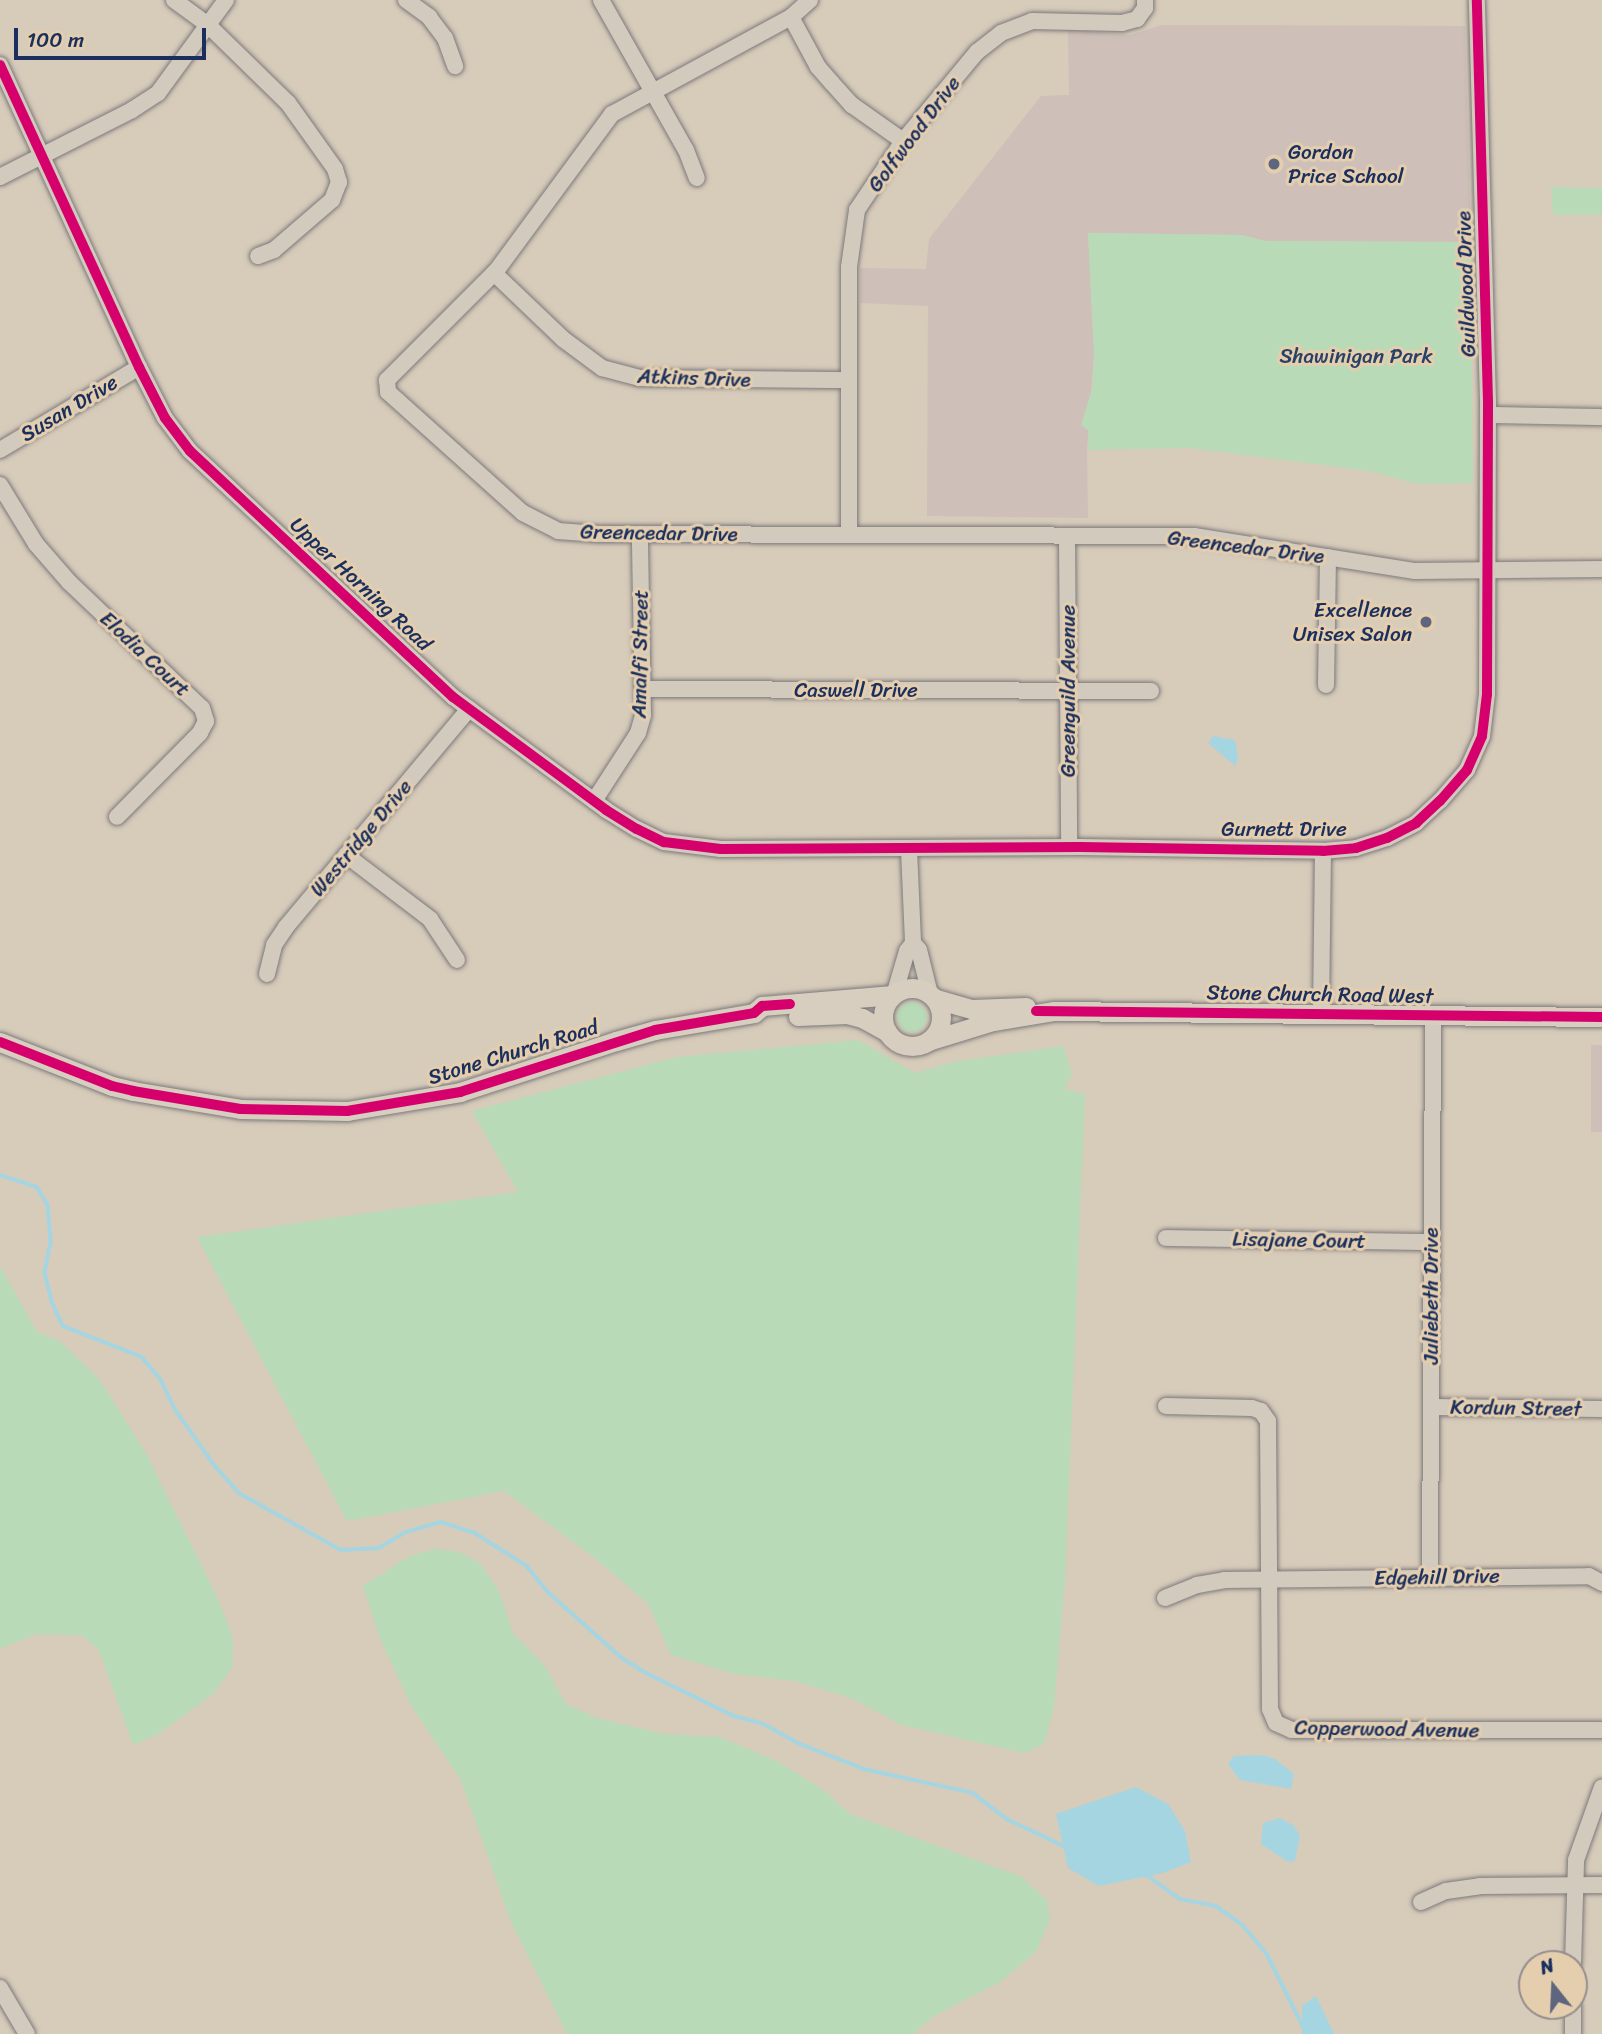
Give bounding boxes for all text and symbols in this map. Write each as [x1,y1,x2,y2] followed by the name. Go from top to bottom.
[18,14,210,58] scale bar
[27,21,84,59] text: 100 m
[862,71,966,197] street label: Golfwood Drive
[1288,139,1404,189] place label: Gordon Price School
[1266,156,1282,172] marker: Gordon Price School
[1451,210,1481,358] street label: Guildwood Drive
[1279,343,1433,369] park label: Shawinigan Park
[637,363,751,393] street label: Atkins Drive
[16,369,122,447] street label: Susan Drive
[285,512,437,656] street label: Upper Horning Road
[580,519,738,547] street label: Greencedar Drive
[1166,525,1326,569] street label: Greencedar Drive
[626,590,654,718] street label: Amalfi Street
[1293,597,1412,647] place label: Excellence Unisex Salon
[1055,605,1081,777] street label: Greenguild Avenue
[95,606,195,702] street label: Elodia Court
[1418,614,1434,630] marker: Excellence Unisex Salon
[794,677,918,703] street label: Caswell Drive
[305,774,417,902] street label: Westridge Drive
[1221,816,1347,842] street label: Gurnett Drive
[1206,979,1434,1009] street label: Stone Church Road West
[425,1014,601,1090] street label: Stone Church Road
[1232,1226,1366,1254] street label: Lisajane Court
[1418,1227,1444,1365] street label: Juliebeth Drive
[1450,1394,1582,1422] street label: Kordun Street
[1374,1563,1500,1591] street label: Edgehill Drive
[1295,1715,1479,1743] street label: Copperwood Avenue
[1536,1949,1558,1984] text: N
[1518,1950,1588,2020] north arrow

